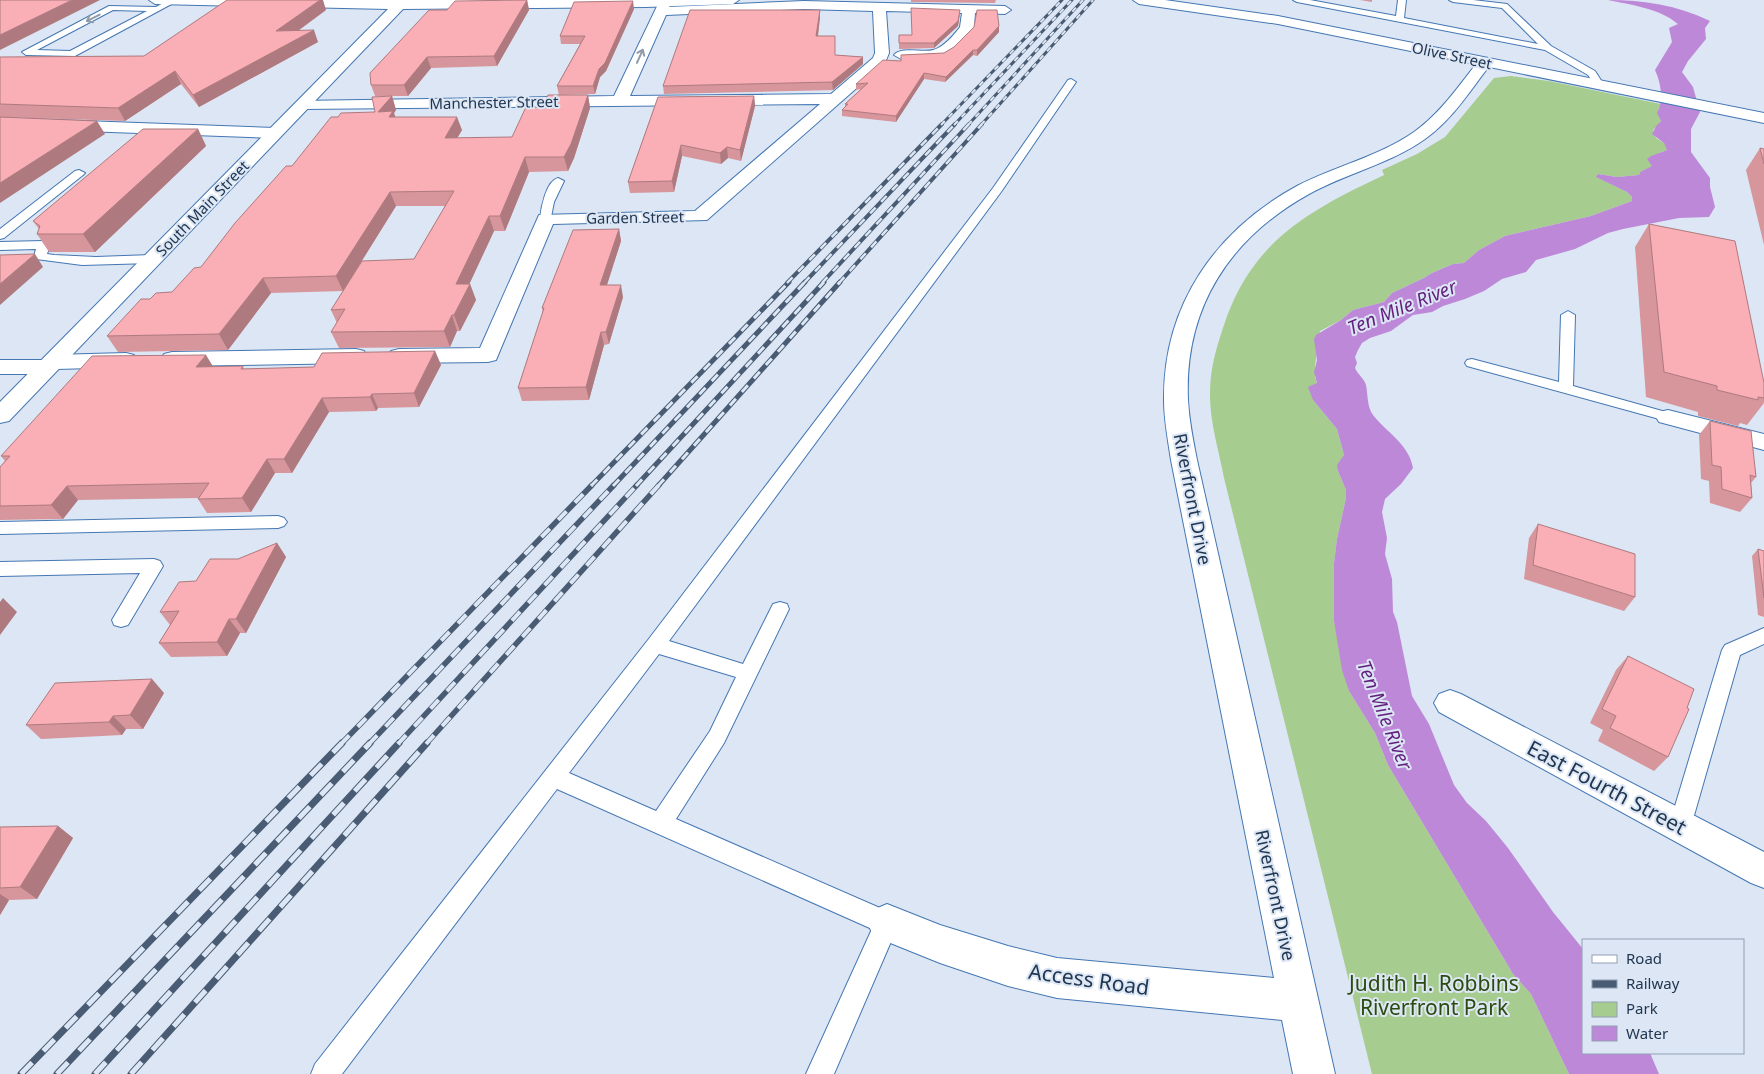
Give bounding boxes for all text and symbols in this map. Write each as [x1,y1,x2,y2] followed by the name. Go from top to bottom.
[86,13,101,23] one-way arrow
[1410,37,1494,73] street label: Olive Street
[636,49,645,64] one-way arrow
[429,91,559,113] street label: Manchester Street
[151,155,253,260] street label: South Main Street
[586,206,685,228] street label: Garden Street
[1344,273,1462,341] water label: Ten Mile River
[1168,431,1218,567] street label: Riverfront Drive
[1351,657,1419,775] water label: Ten Mile River
[1523,733,1692,841] street label: East Fourth Street
[1250,827,1302,963] street label: Riverfront Drive
[1582,939,1744,1054] legend
[1626,948,1662,968] text: Road
[1027,957,1151,1001] street label: Access Road
[1347,969,1519,1021] park label: Judith H. Robbins Riverfront Park
[1626,973,1680,993] text: Railway
[1626,998,1658,1018] text: Park
[1626,1023,1668,1043] text: Water

